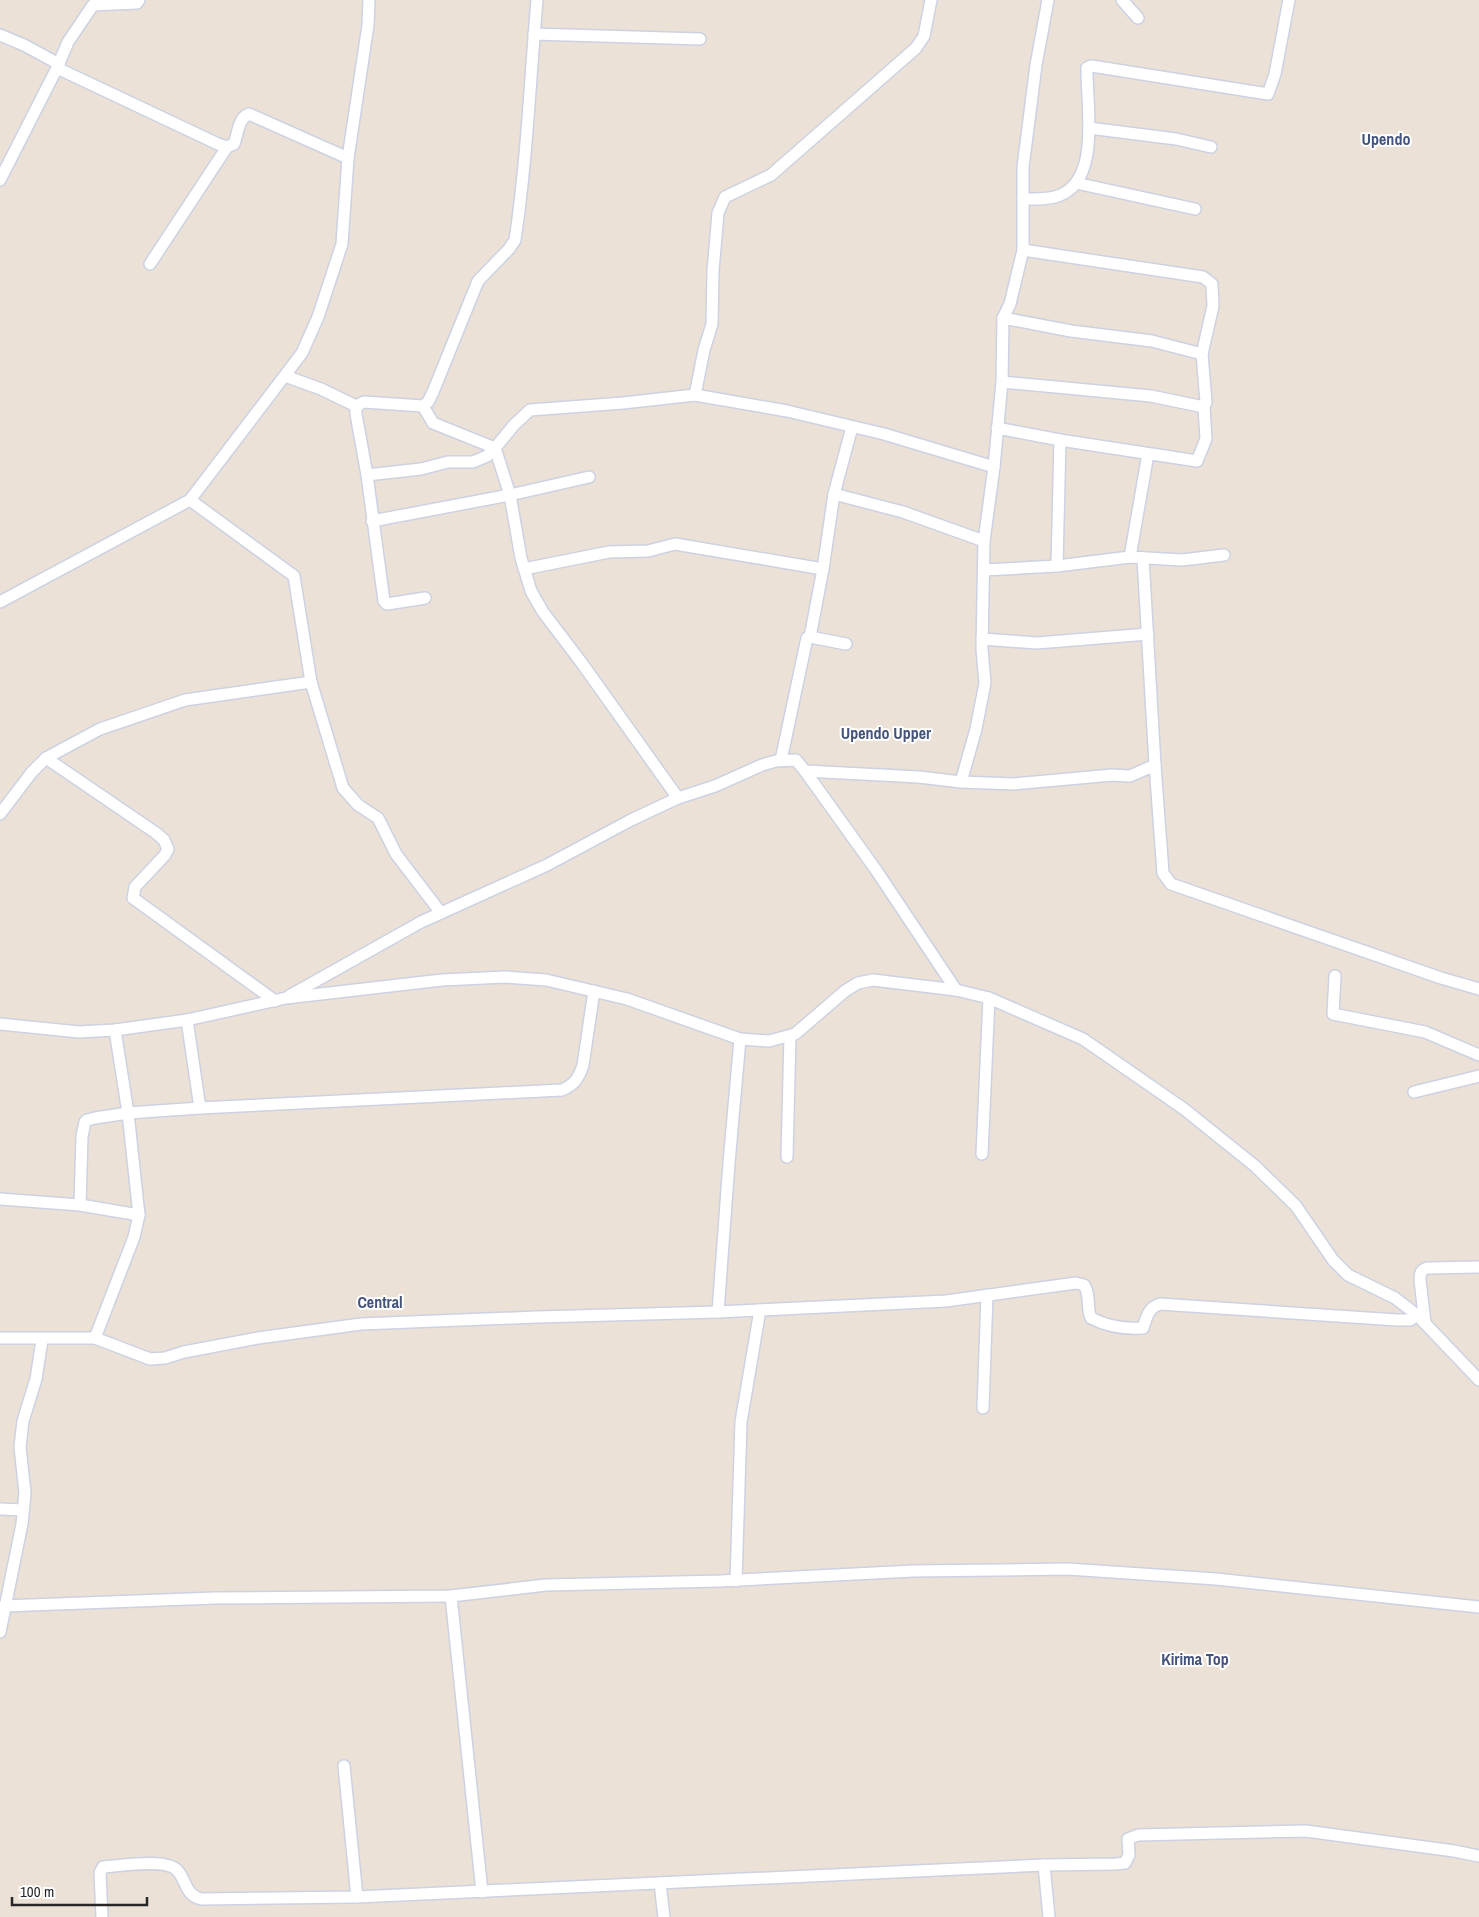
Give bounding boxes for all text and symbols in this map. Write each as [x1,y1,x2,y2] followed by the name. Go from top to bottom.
[1362,128,1410,150] district label: Upendo
[841,722,932,744] district label: Upendo Upper
[357,1291,403,1313] district label: Central
[1161,1648,1229,1670] district label: Kirima Top
[12,1874,148,1906] scale bar
[20,1881,54,1902] text: 100 m

